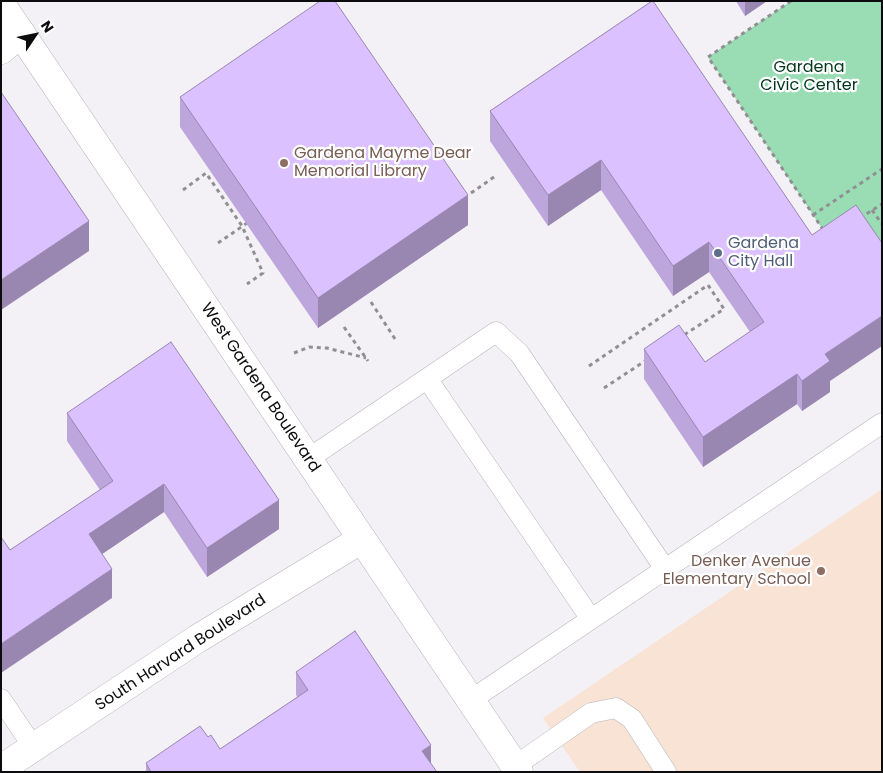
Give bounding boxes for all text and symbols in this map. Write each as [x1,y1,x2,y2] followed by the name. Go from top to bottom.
[10,10,60,60] north arrow
[36,17,59,37] text: N
[760,58,858,96] park label: Gardena Civic Center
[294,144,472,182] place label: Gardena Mayme Dear Memorial Library
[278,157,290,169] marker: Gardena Mayme Dear Memorial Library
[728,234,799,272] place label: Gardena City Hall
[712,247,724,259] marker: Gardena City Hall
[196,300,324,476] street label: West Gardena Boulevard
[663,552,811,590] place label: Denker Avenue Elementary School
[815,565,827,577] marker: Denker Avenue Elementary School
[92,591,270,715] street label: South Harvard Boulevard

